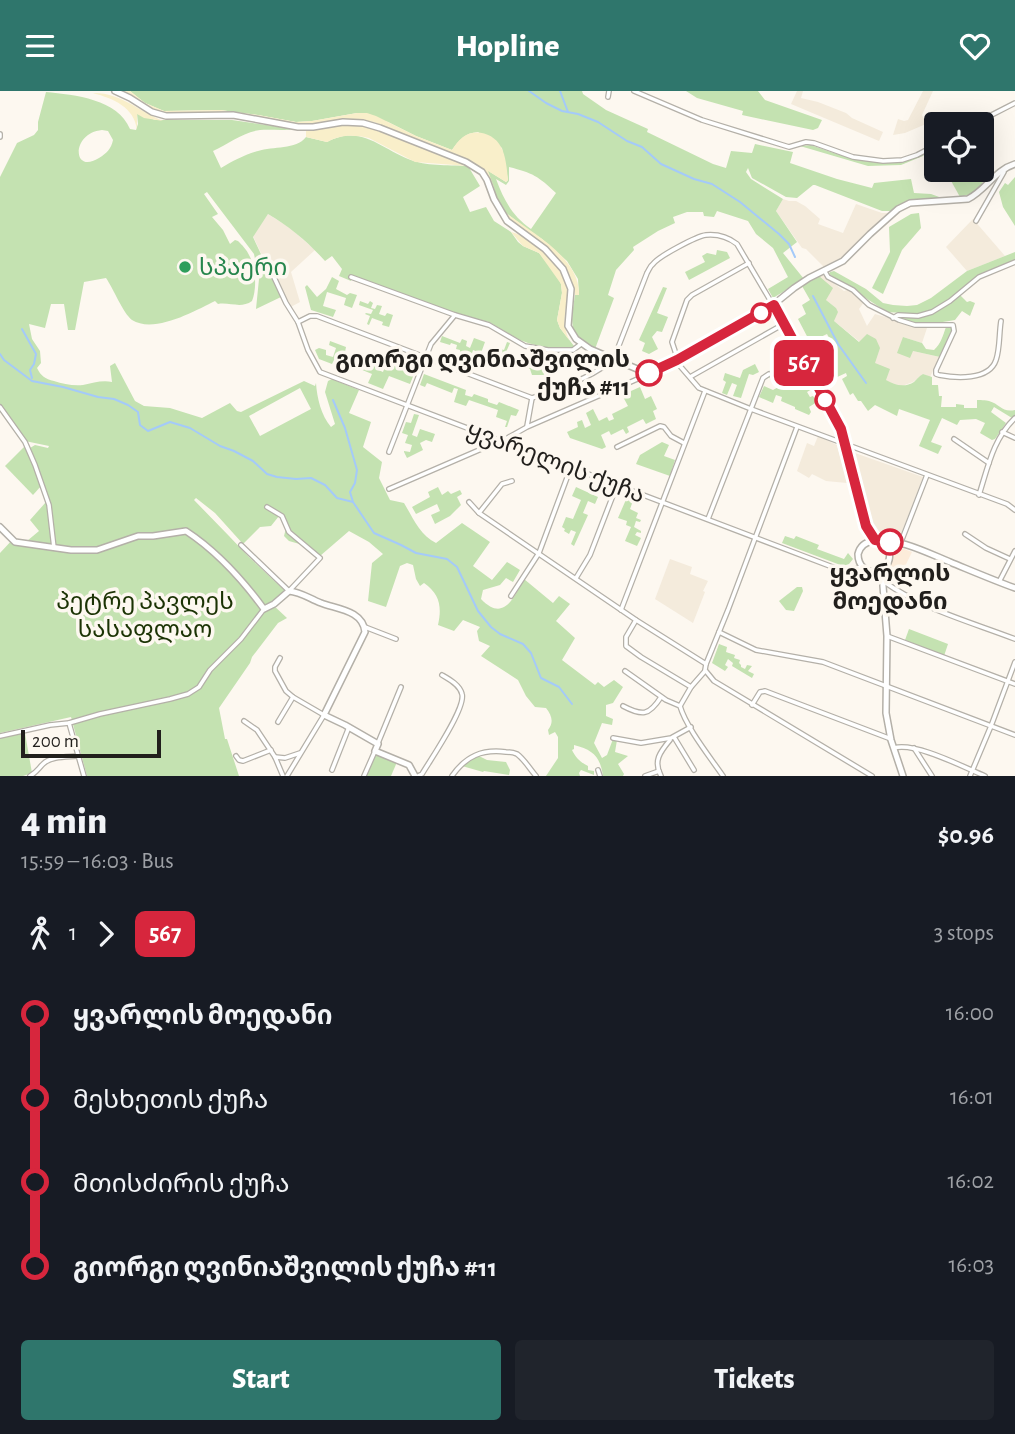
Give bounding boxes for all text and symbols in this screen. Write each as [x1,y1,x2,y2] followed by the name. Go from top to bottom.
[21,27,59,65] icon: menu
[956,27,994,65] icon: heart
[455,30,560,62] text: Hopline
[924,112,994,182] map controls
[924,112,994,182] button: locate
[199,256,287,281] place label: სპაერი
[177,259,193,275] marker: სპაერი
[751,303,771,323] unlabelled marker
[764,340,844,386] line badge: 567
[335,348,630,401] place label: გიორგი ღვინიაშვილის ქუჩა #11
[788,351,820,375] text: 567
[636,360,662,386] marker: გიორგი ღვინიაშვილის ქუჩა #11
[815,390,835,410] unlabelled marker
[463,418,648,509] street label: ყვარელის ქუჩა
[877,529,903,555] marker: ყვარლის მოედანი
[830,562,950,616] place label: ყვარლის მოედანი
[56,590,234,643] park label: პეტრე პავლეს სასაფლაო
[21,727,161,759] scale bar
[32,732,79,751] text: 200 m
[21,803,107,841] text: 4 min
[938,822,994,848] text: $0.96
[21,850,174,873] text: 15:59 – 16:03 · Bus
[21,915,59,953] icon: walk
[87,915,125,953] icon: forward
[69,922,77,945] text: 1
[149,922,181,946] text: 567
[934,922,994,945] text: 3 stops
[946,1002,994,1025] text: 16:00
[73,1003,333,1029] text: ყვარლის მოედანი
[950,1086,994,1109] text: 16:01
[73,1087,268,1113] text: მესხეთის ქუჩა
[947,1170,994,1193] text: 16:02
[73,1171,289,1197] text: მთისძირის ქუჩა
[948,1254,994,1277] text: 16:03
[73,1255,497,1281] text: გიორგი ღვინიაშვილის ქუჩა #11
[21,1340,501,1420] button: Start
[515,1340,994,1420] button: Tickets

